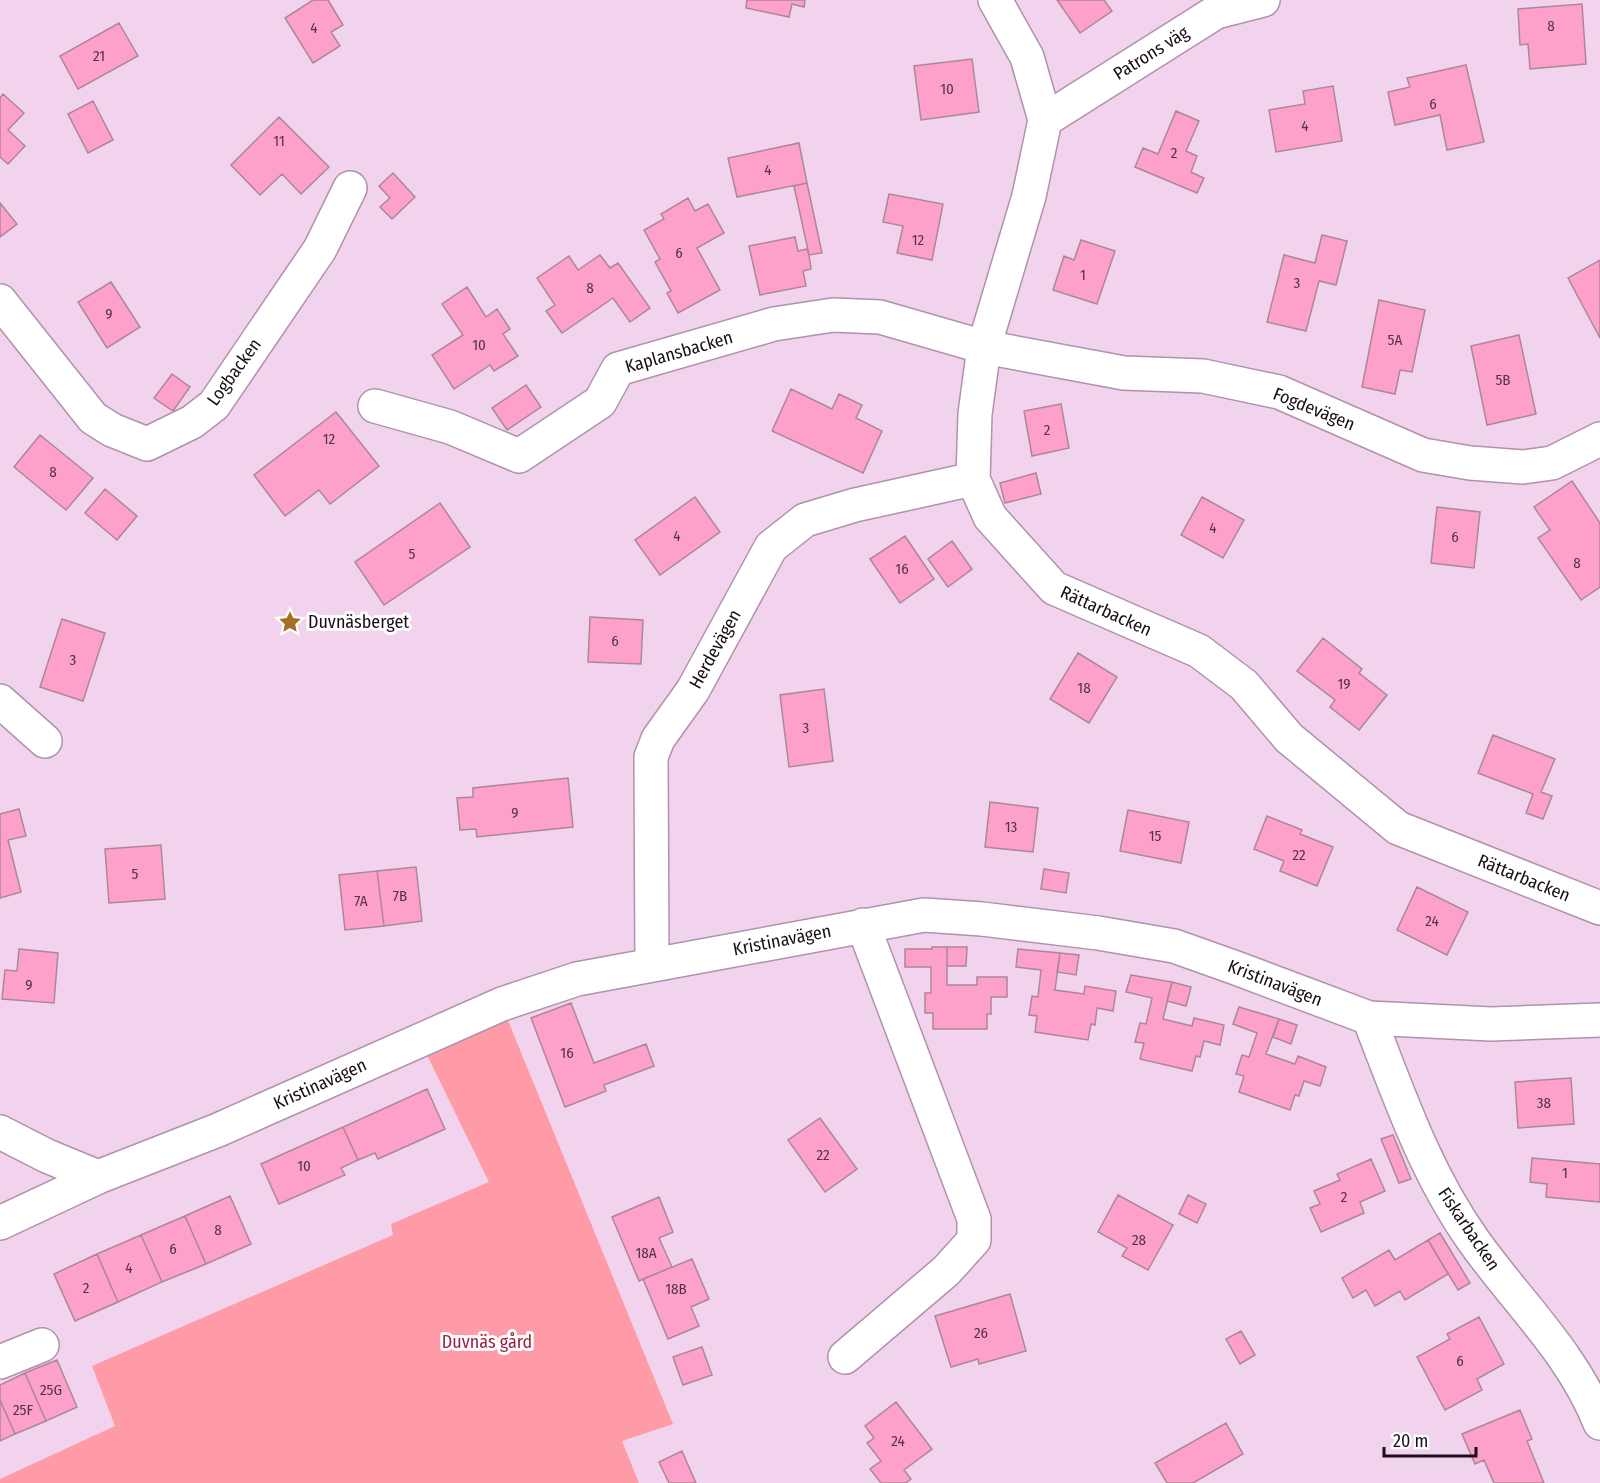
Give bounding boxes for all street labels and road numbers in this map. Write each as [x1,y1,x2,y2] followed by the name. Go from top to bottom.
[1109,21,1193,85] street label: Patrons väg
[623,326,735,378] street label: Kaplansbacken
[202,334,266,410] street label: Logbacken
[1270,383,1358,435] street label: Fogdevägen
[1057,581,1155,641] street label: Rättarbacken
[684,606,746,692] street label: Herdevägen
[1475,849,1573,907] street label: Rättarbacken
[731,920,833,960] street label: Kristinavägen
[1225,955,1325,1011] street label: Kristinavägen
[270,1054,370,1114] street label: Kristinavägen
[1433,1183,1505,1275] street label: Fiskarbacken

